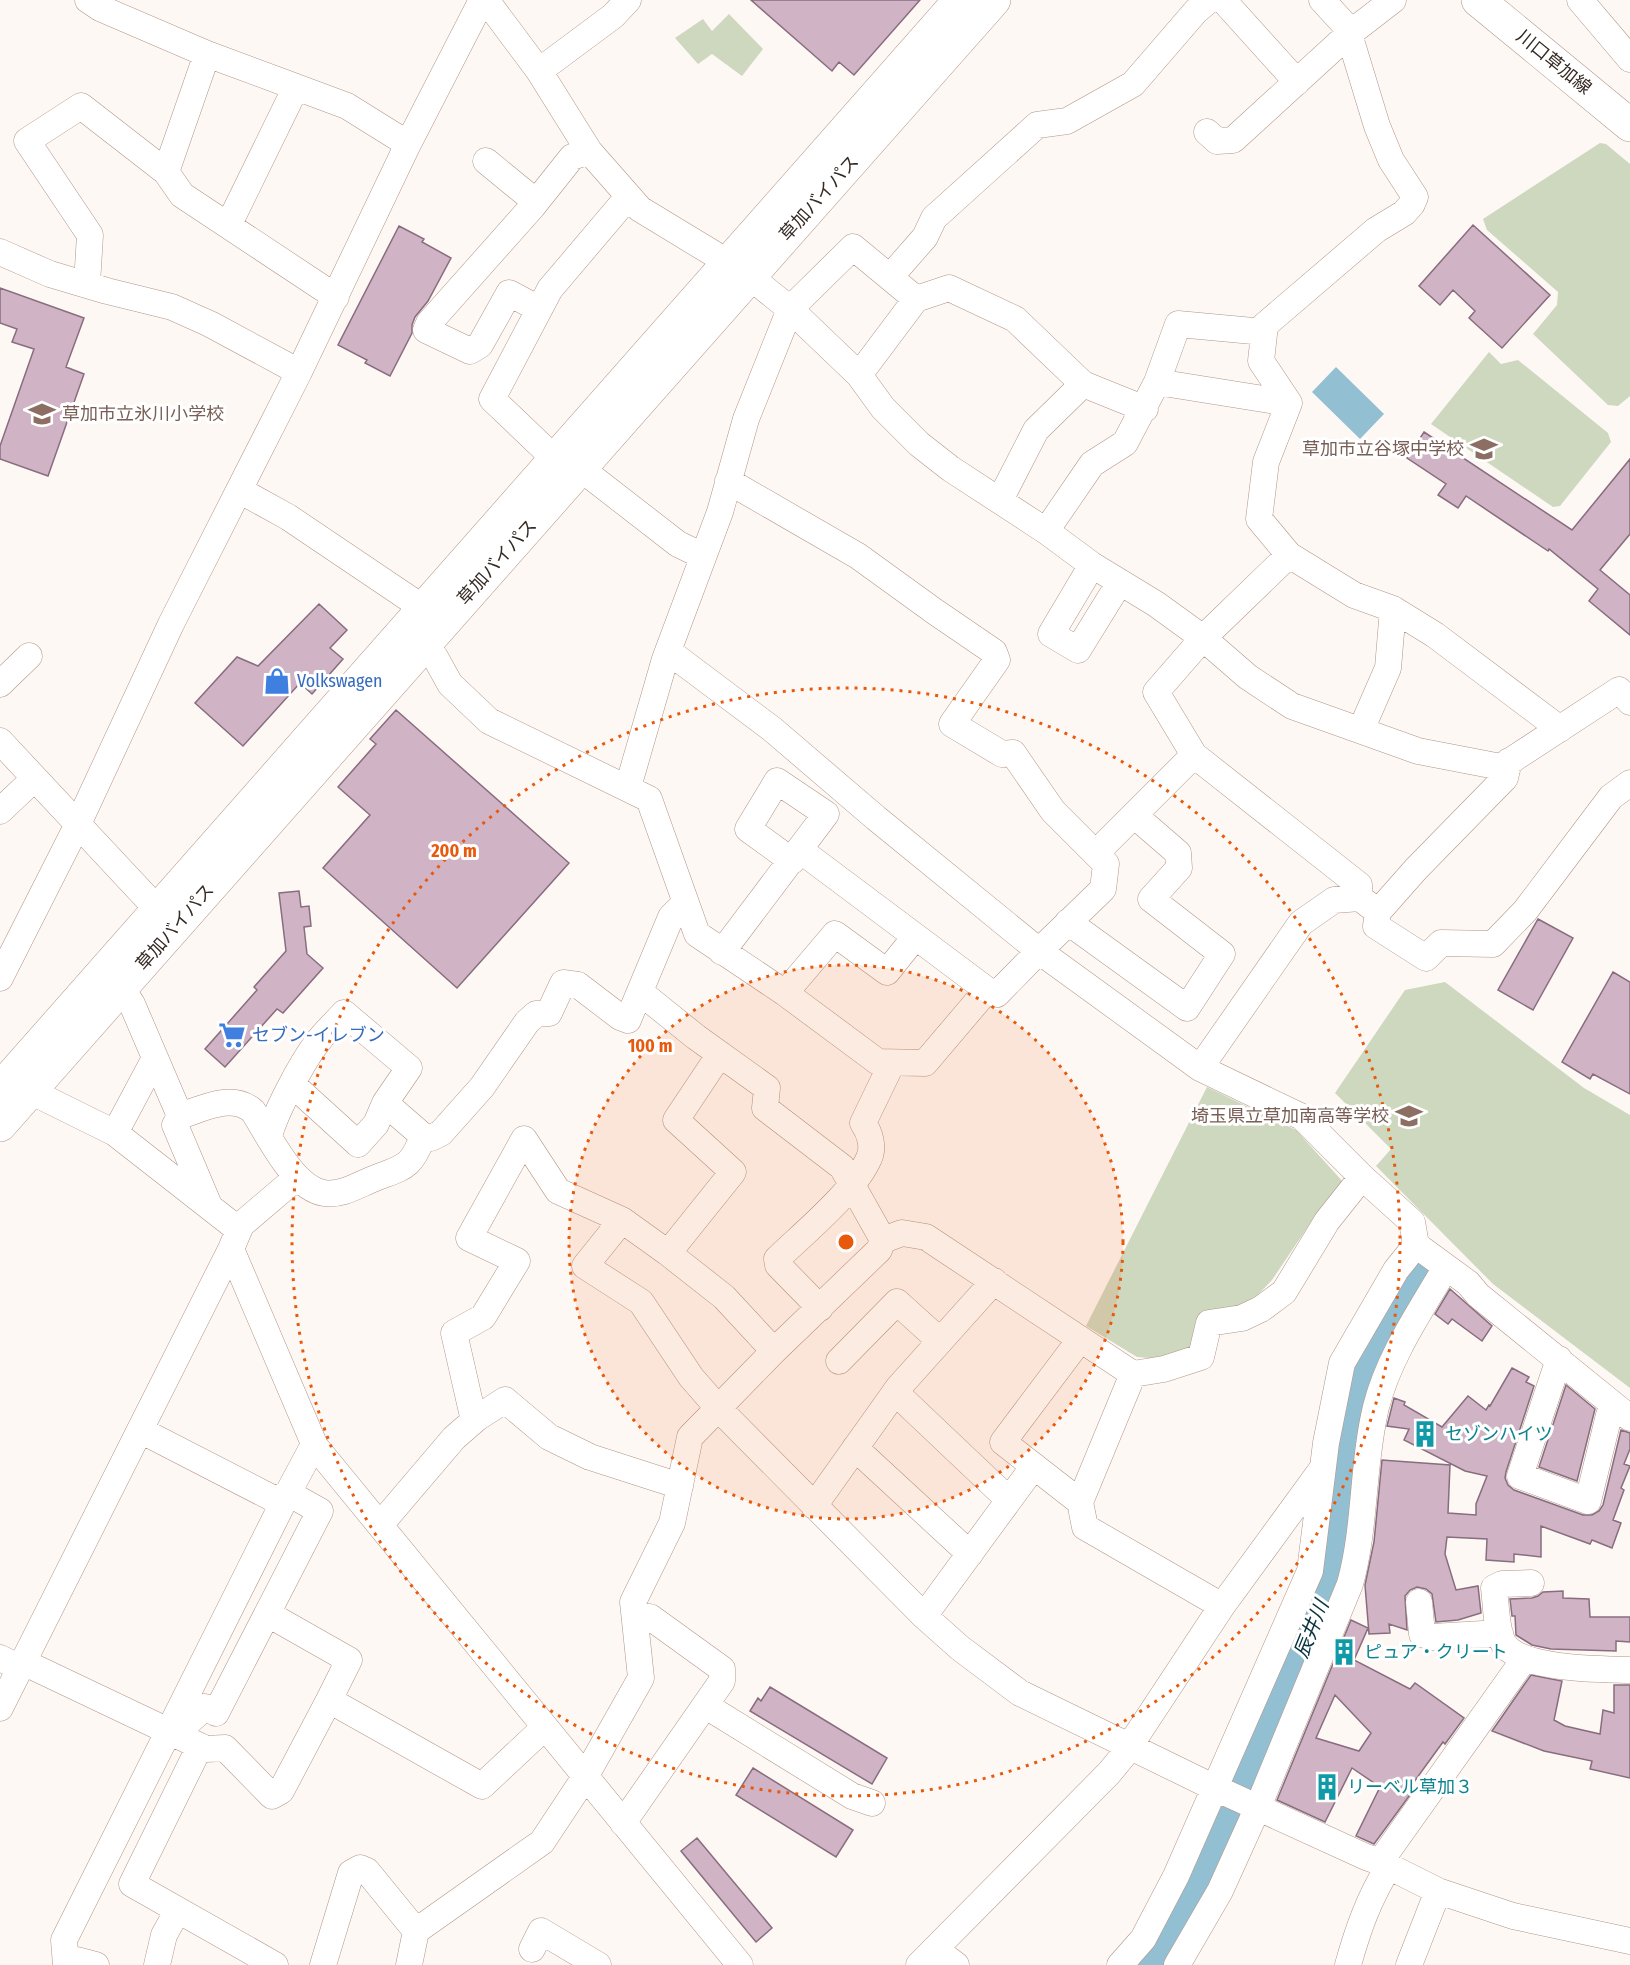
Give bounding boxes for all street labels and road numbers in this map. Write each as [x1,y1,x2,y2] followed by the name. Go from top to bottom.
[1512,25,1596,99] street label: 川口草加線
[775,151,863,245] street label: 草加バイパス
[453,515,541,609] street label: 草加バイパス
[131,879,219,975] street label: 草加バイパス

